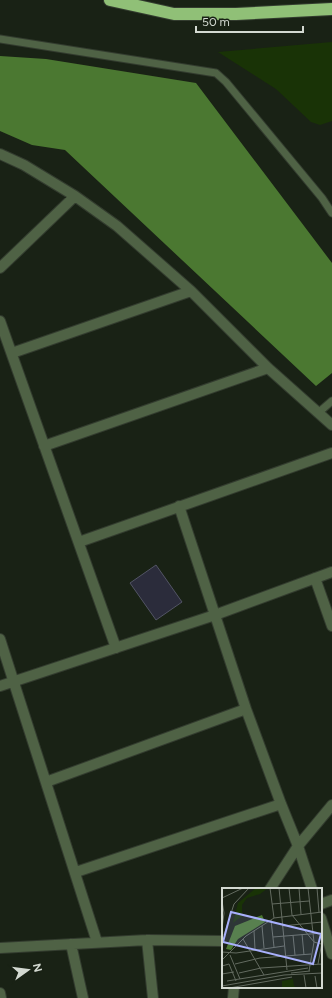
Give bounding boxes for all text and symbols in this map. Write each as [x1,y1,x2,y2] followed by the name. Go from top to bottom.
[196,8,303,34] scale bar
[202,15,230,29] text: 50 m
[222,888,322,988] inset map
[8,950,48,990] north arrow
[30,962,45,973] text: N

